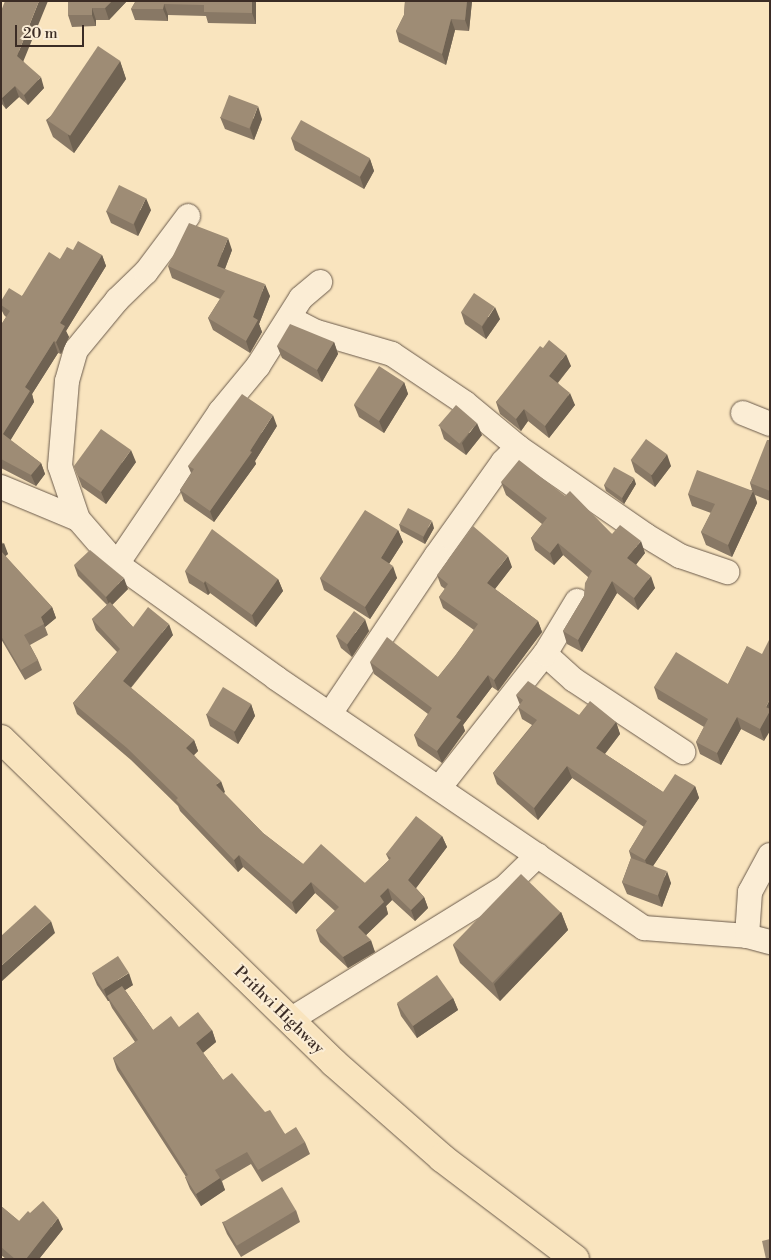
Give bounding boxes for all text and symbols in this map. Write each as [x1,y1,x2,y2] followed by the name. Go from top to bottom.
[18,15,86,47] scale bar
[23,24,58,43] text: 20 m
[230,962,328,1058] street label: Prithvi Highway

